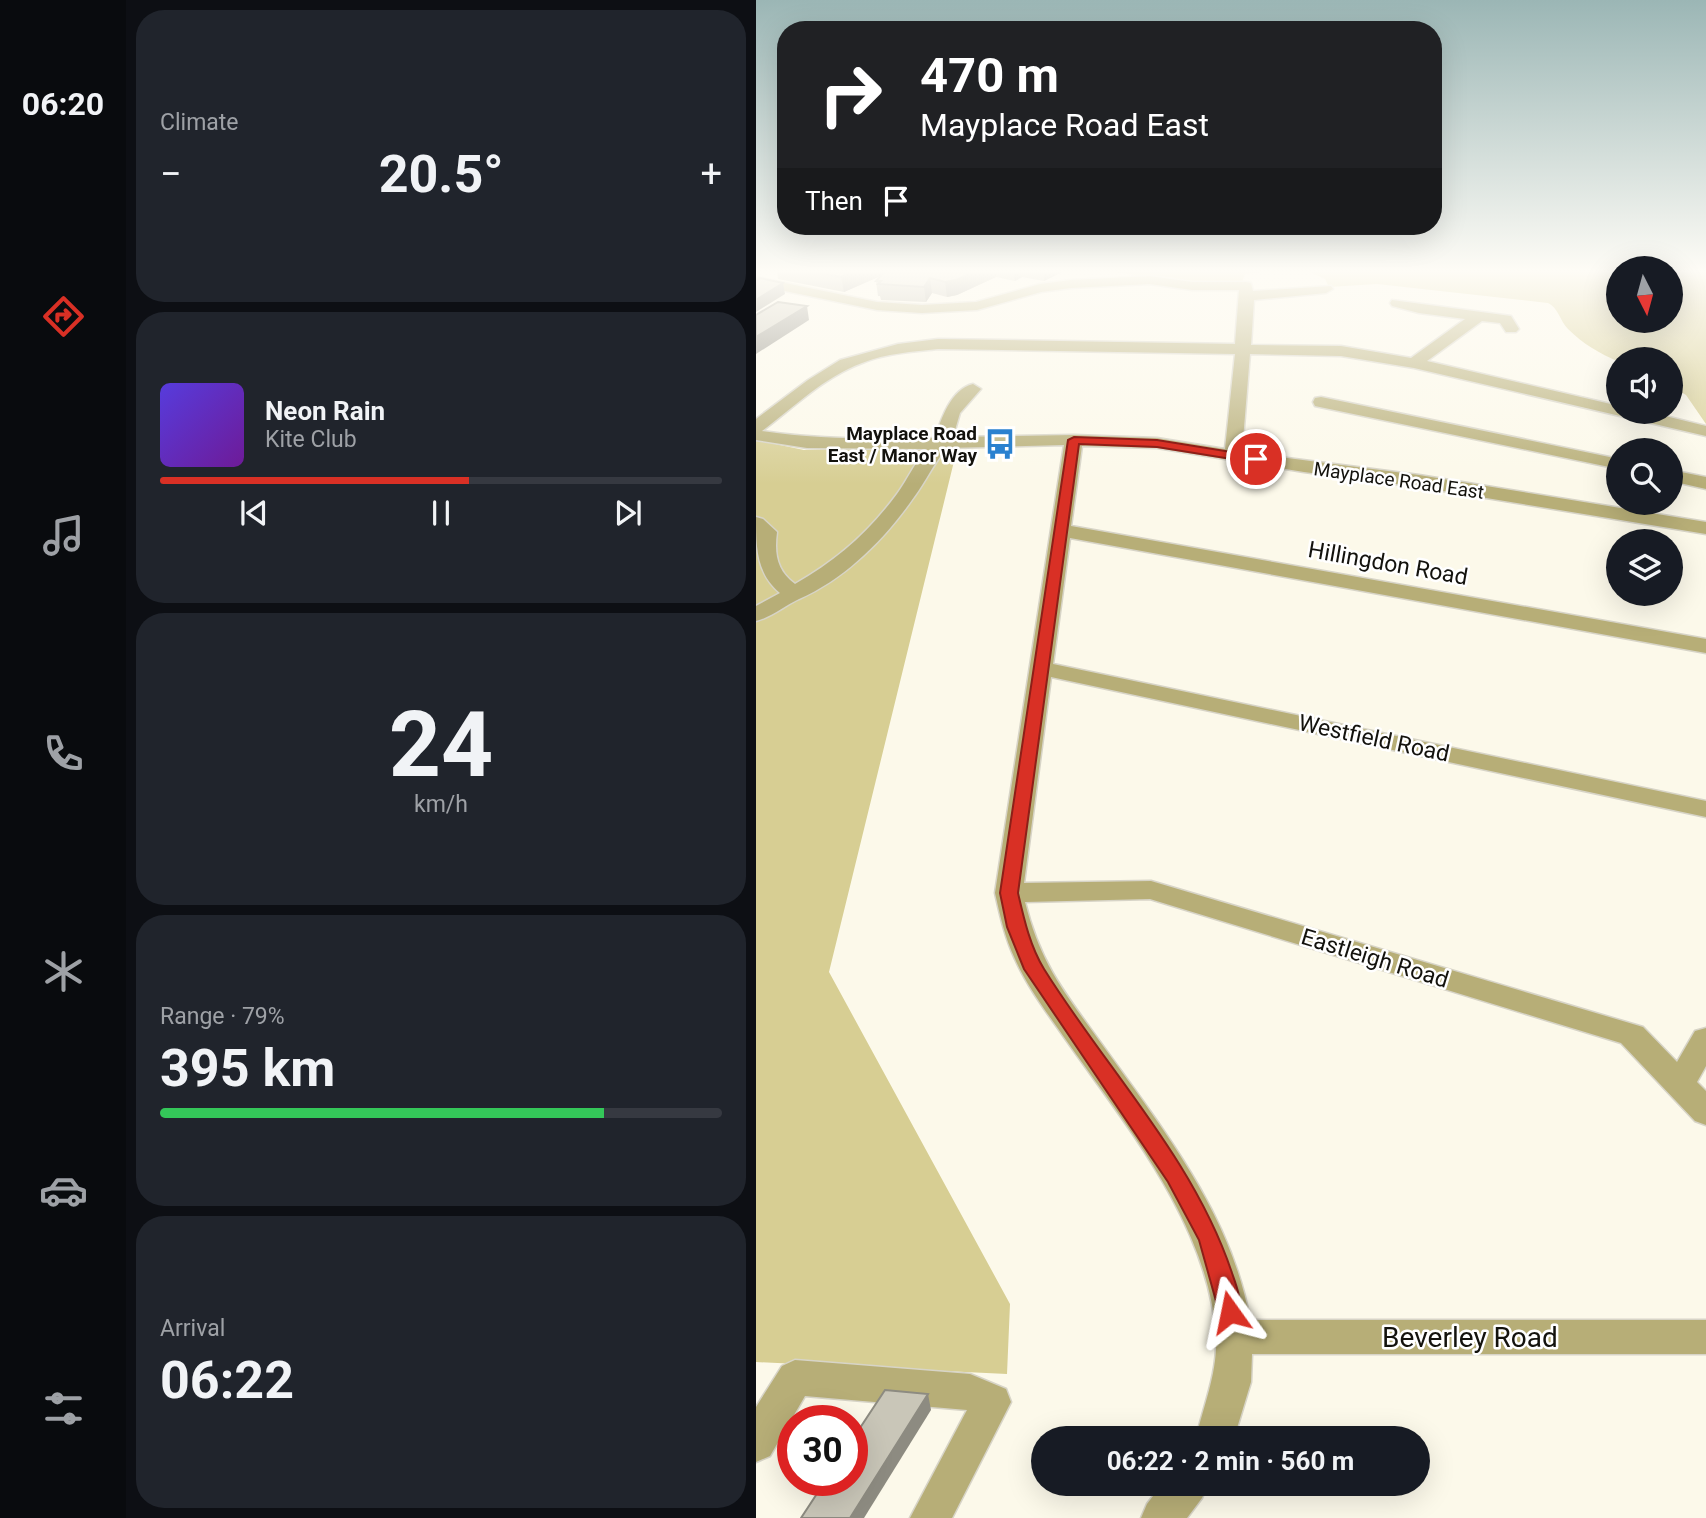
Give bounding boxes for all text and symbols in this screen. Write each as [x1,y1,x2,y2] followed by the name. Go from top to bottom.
[920,47,1059,104] text: 470 m
[805,49,896,140] icon: right
[22,85,104,123] text: 06:20
[920,106,1209,144] text: Mayplace Road East
[160,109,239,136] text: Climate
[379,144,504,205] text: 20.5°
[160,152,182,196] text: −
[700,152,722,196] text: +
[877,182,915,220] icon: arrive
[805,186,863,216] text: Then
[1606,256,1684,332] north arrow
[1606,256,1683,606] map controls
[39,292,88,341] icon: directions
[1606,347,1683,424] button: sound
[265,396,385,426] text: Neon Rain
[828,422,977,467] place label: Mayplace Road East / Manor Way
[265,426,357,453] text: Kite Club
[983,427,1017,461] bus stop icon: Mayplace Road East / Manor Way
[1226,429,1286,489] pin
[1606,438,1683,515] button: search
[1237,440,1275,478] icon: arrive
[1312,457,1485,504] street label: Mayplace Road East
[235,494,273,532] icon: previous
[422,494,460,532] icon: pause
[609,494,647,532] icon: next
[39,511,88,560] icon: music
[1606,529,1683,606] button: layers
[1306,536,1470,591] street label: Hillingdon Road
[389,692,493,798] text: 24
[1296,709,1452,768] street label: Westfield Road
[39,729,88,778] icon: phone
[414,791,468,818] text: km/h
[1298,923,1452,994] street label: Eastleigh Road
[39,947,88,996] icon: climate
[160,1003,285,1030] text: Range · 79%
[160,1038,335,1099] text: 395 km
[39,1166,88,1215] icon: car
[1193,1275,1267,1349] position arrow
[160,1315,225,1342] text: Arrival
[1382,1321,1558,1354] street label: Beverley Road
[160,1350,294,1411] text: 06:22
[39,1384,88,1433] icon: filters
[777,1405,868,1496] speed limit sign: 30
[1107,1446,1354,1476] text: 06:22 · 2 min · 560 m

